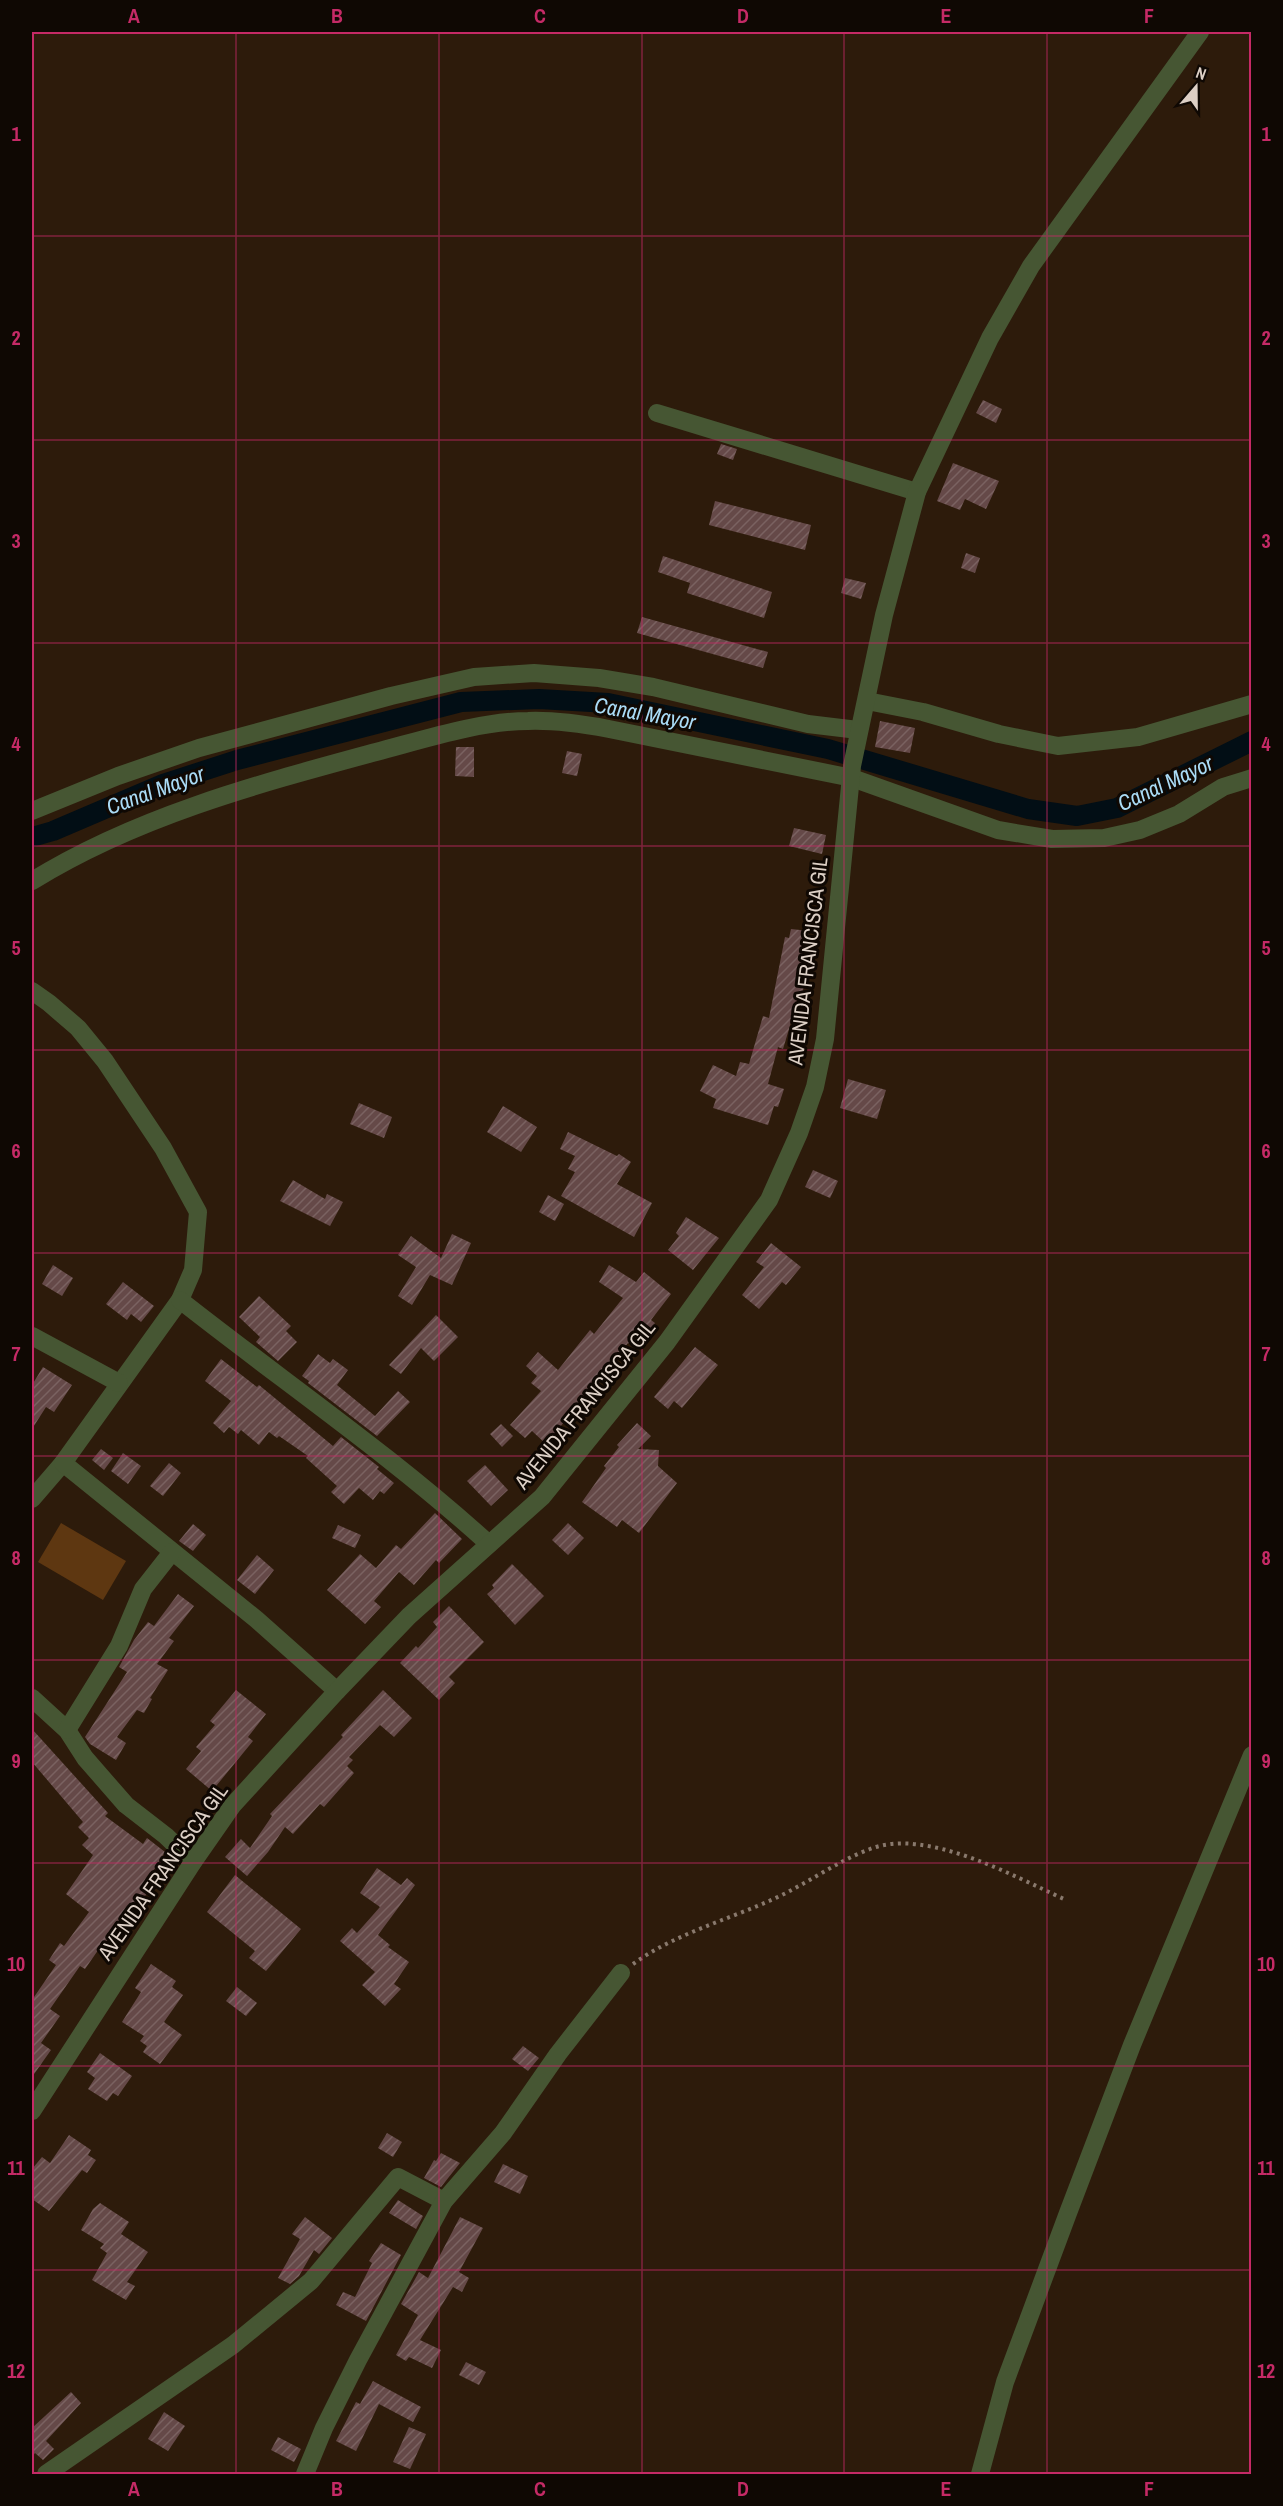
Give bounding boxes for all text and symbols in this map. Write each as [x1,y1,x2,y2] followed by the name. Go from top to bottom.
[128,2,140,29] text: A
[331,2,343,29] text: B
[534,2,546,29] text: C
[737,2,749,29] text: D
[941,2,952,29] text: E
[1144,2,1154,29] text: F
[1166,57,1226,117] north arrow
[1193,61,1209,85] text: N
[11,120,21,147] text: 1
[1261,120,1271,147] text: 1
[11,324,21,351] text: 2
[1261,324,1271,351] text: 2
[11,527,21,554] text: 3
[1261,527,1271,554] text: 3
[592,689,699,737] water label: Canal Mayor
[11,730,21,757] text: 4
[1261,730,1271,757] text: 4
[1112,747,1219,818] water label: Canal Mayor
[102,758,209,822] water label: Canal Mayor
[780,855,835,1068] street label: AVENIDA FRANCISCA GIL
[11,934,21,961] text: 5
[1261,934,1271,961] text: 5
[11,1137,21,1164] text: 6
[1261,1137,1271,1164] text: 6
[507,1314,662,1496] street label: AVENIDA FRANCISCA GIL
[11,1340,21,1367] text: 7
[1261,1340,1271,1367] text: 7
[11,1544,21,1571] text: 8
[1261,1544,1271,1571] text: 8
[11,1747,21,1774] text: 9
[1261,1747,1271,1774] text: 9
[90,1777,235,1967] street label: AVENIDA FRANCISCA GIL
[7,1950,25,1977] text: 10
[1257,1950,1275,1977] text: 10
[7,2154,26,2181] text: 11
[1257,2154,1276,2181] text: 11
[7,2357,25,2384] text: 12
[1257,2357,1275,2384] text: 12
[128,2475,140,2502] text: A
[331,2475,343,2502] text: B
[534,2475,546,2502] text: C
[737,2475,749,2502] text: D
[941,2475,952,2502] text: E
[1144,2475,1154,2502] text: F

